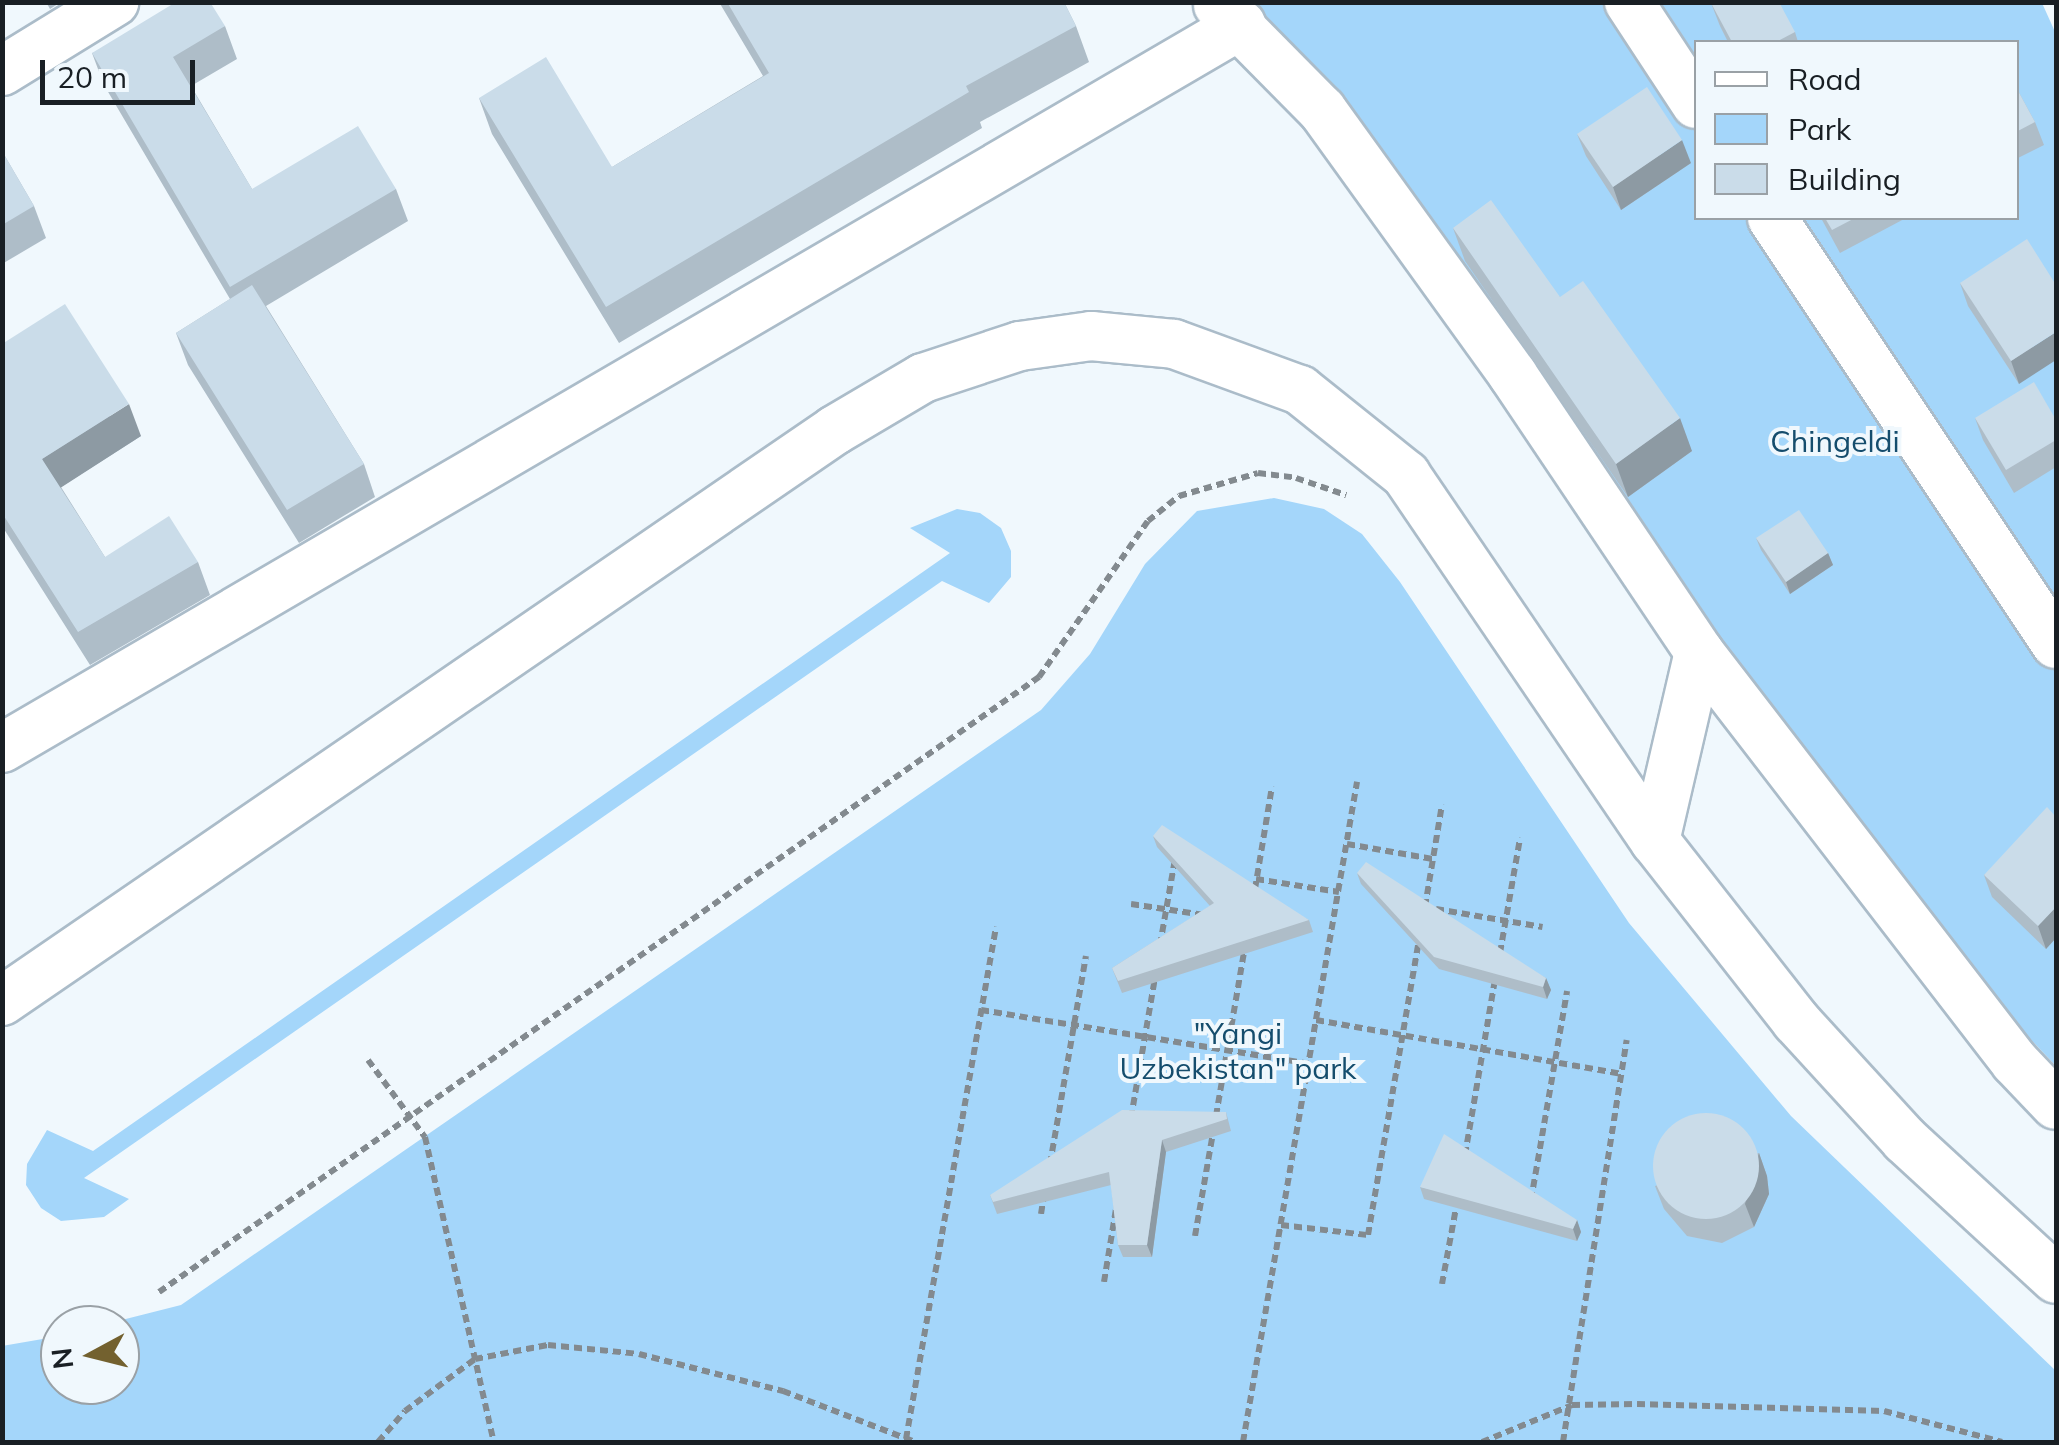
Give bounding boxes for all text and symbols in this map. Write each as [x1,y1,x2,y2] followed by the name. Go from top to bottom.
[45,40,200,102] scale bar
[1694,40,2019,220] legend
[57,58,127,96] text: 20 m
[1788,60,1862,98] text: Road
[1788,110,1851,148] text: Park
[1788,160,1901,198] text: Building
[1770,423,1900,459] park label: Chingeldi
[1119,1015,1357,1086] park label: "Yangi Uzbekistan" park
[40,1305,140,1405] north arrow
[43,1346,80,1371] text: N

